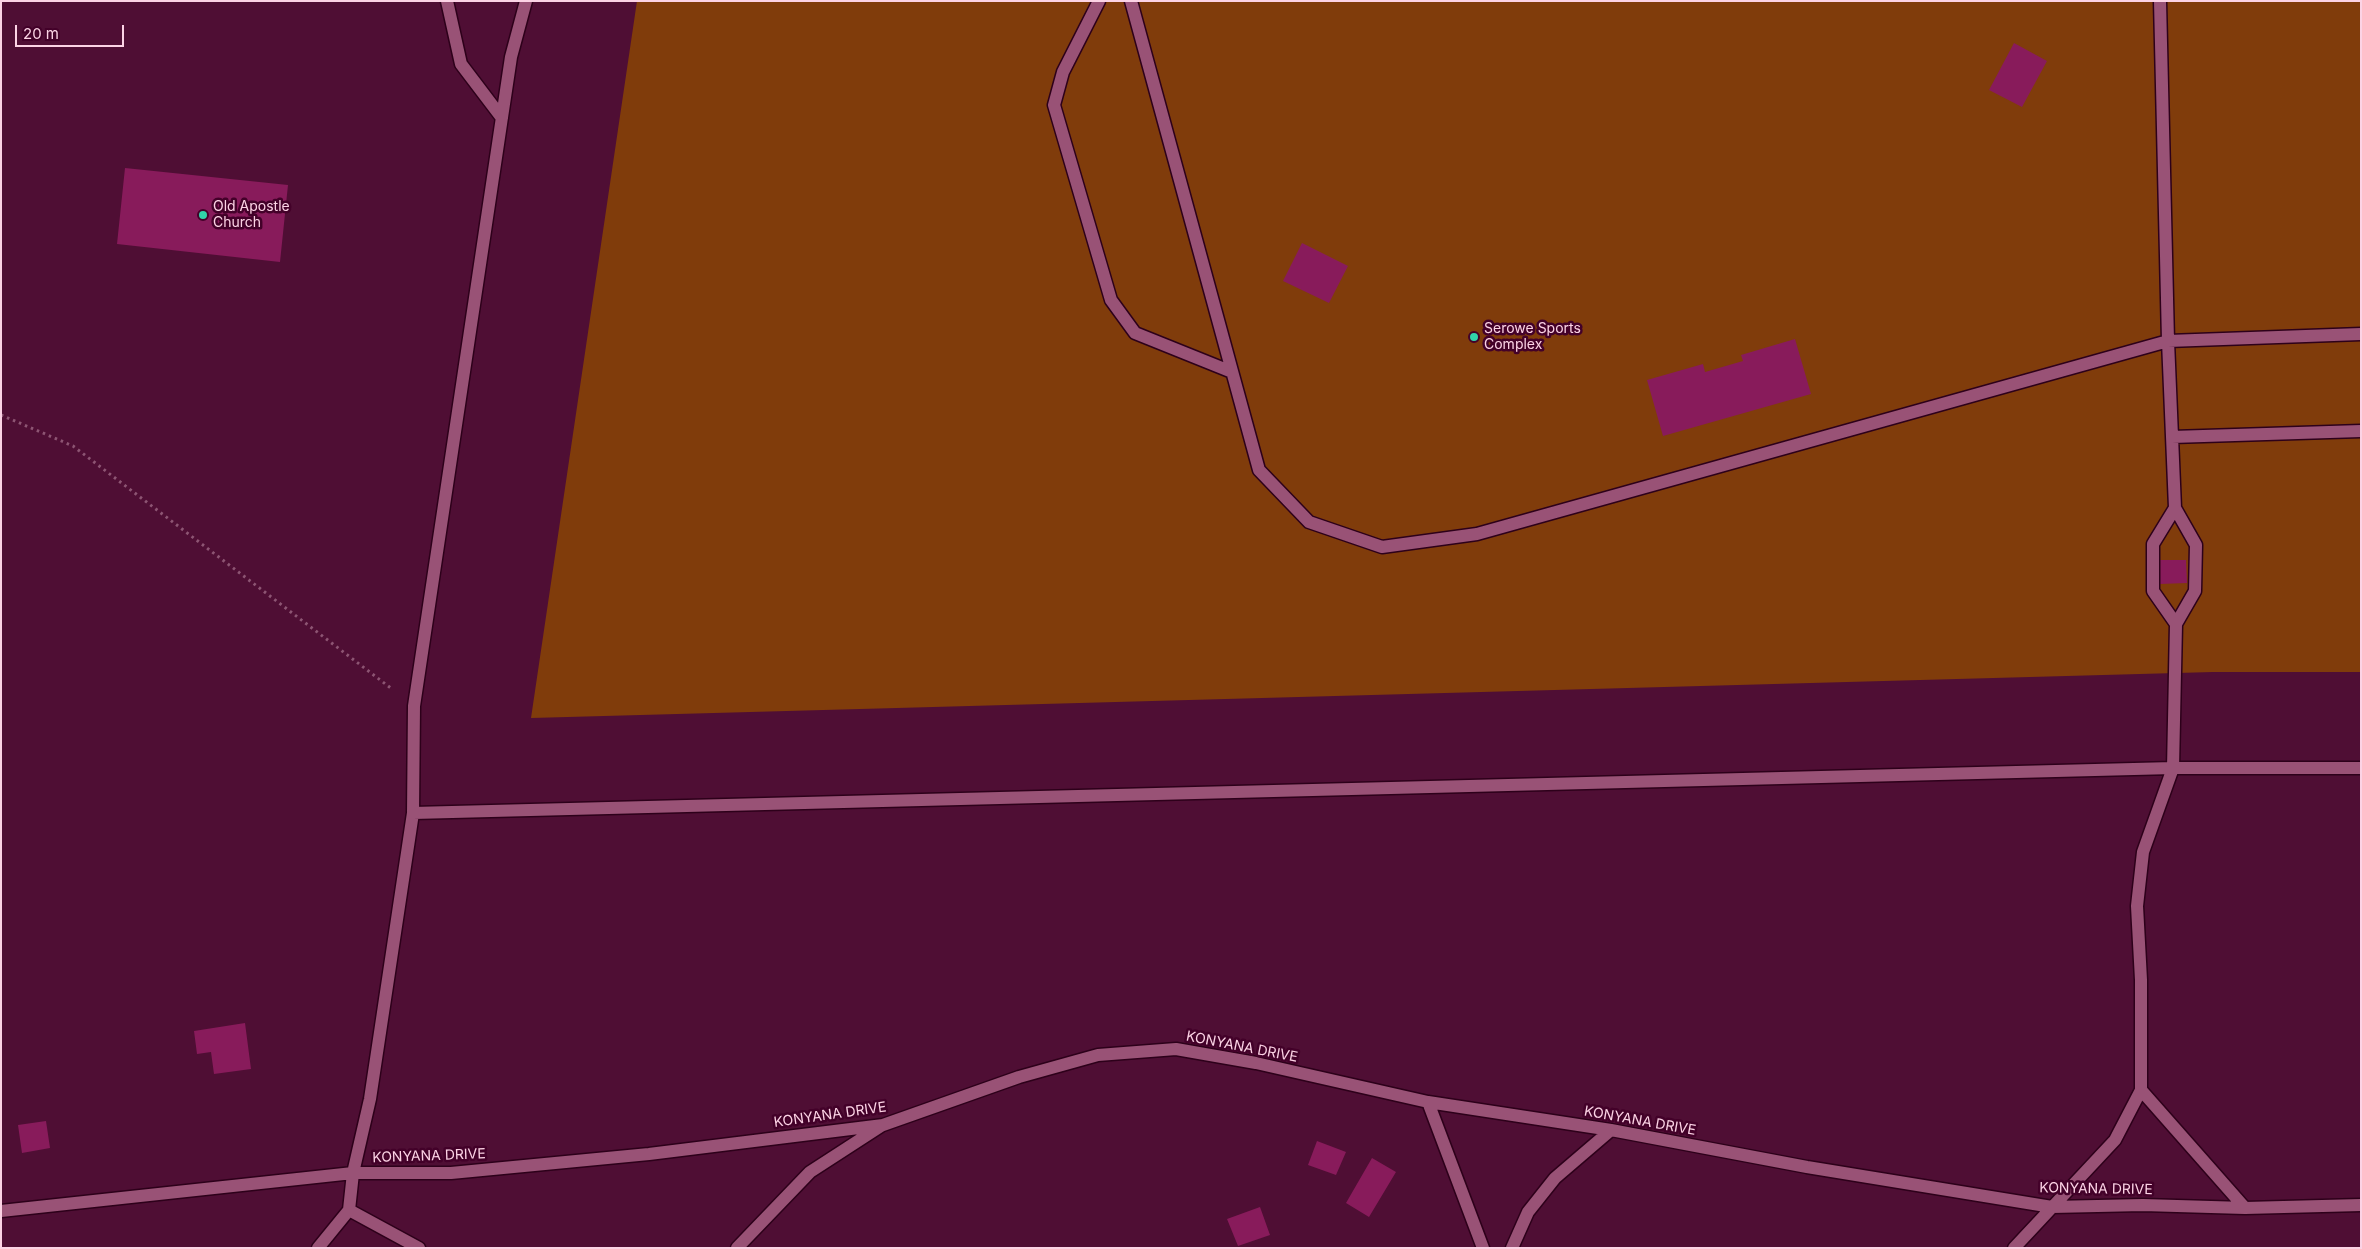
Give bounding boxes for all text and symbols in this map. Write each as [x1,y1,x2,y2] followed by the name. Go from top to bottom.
[18,15,126,47] scale bar
[23,24,59,43] text: 20 m
[213,199,290,232] place label: Old Apostle Church
[197,209,209,221] marker: Old Apostle Church
[1484,321,1581,354] place label: Serowe Sports Complex
[1468,331,1480,343] marker: Serowe Sports Complex
[1185,1028,1299,1066] street label: KONYANA DRIVE
[773,1099,887,1131] street label: KONYANA DRIVE
[1583,1103,1697,1139] street label: KONYANA DRIVE
[372,1146,486,1166] street label: KONYANA DRIVE
[2039,1180,2153,1198] street label: KONYANA DRIVE

